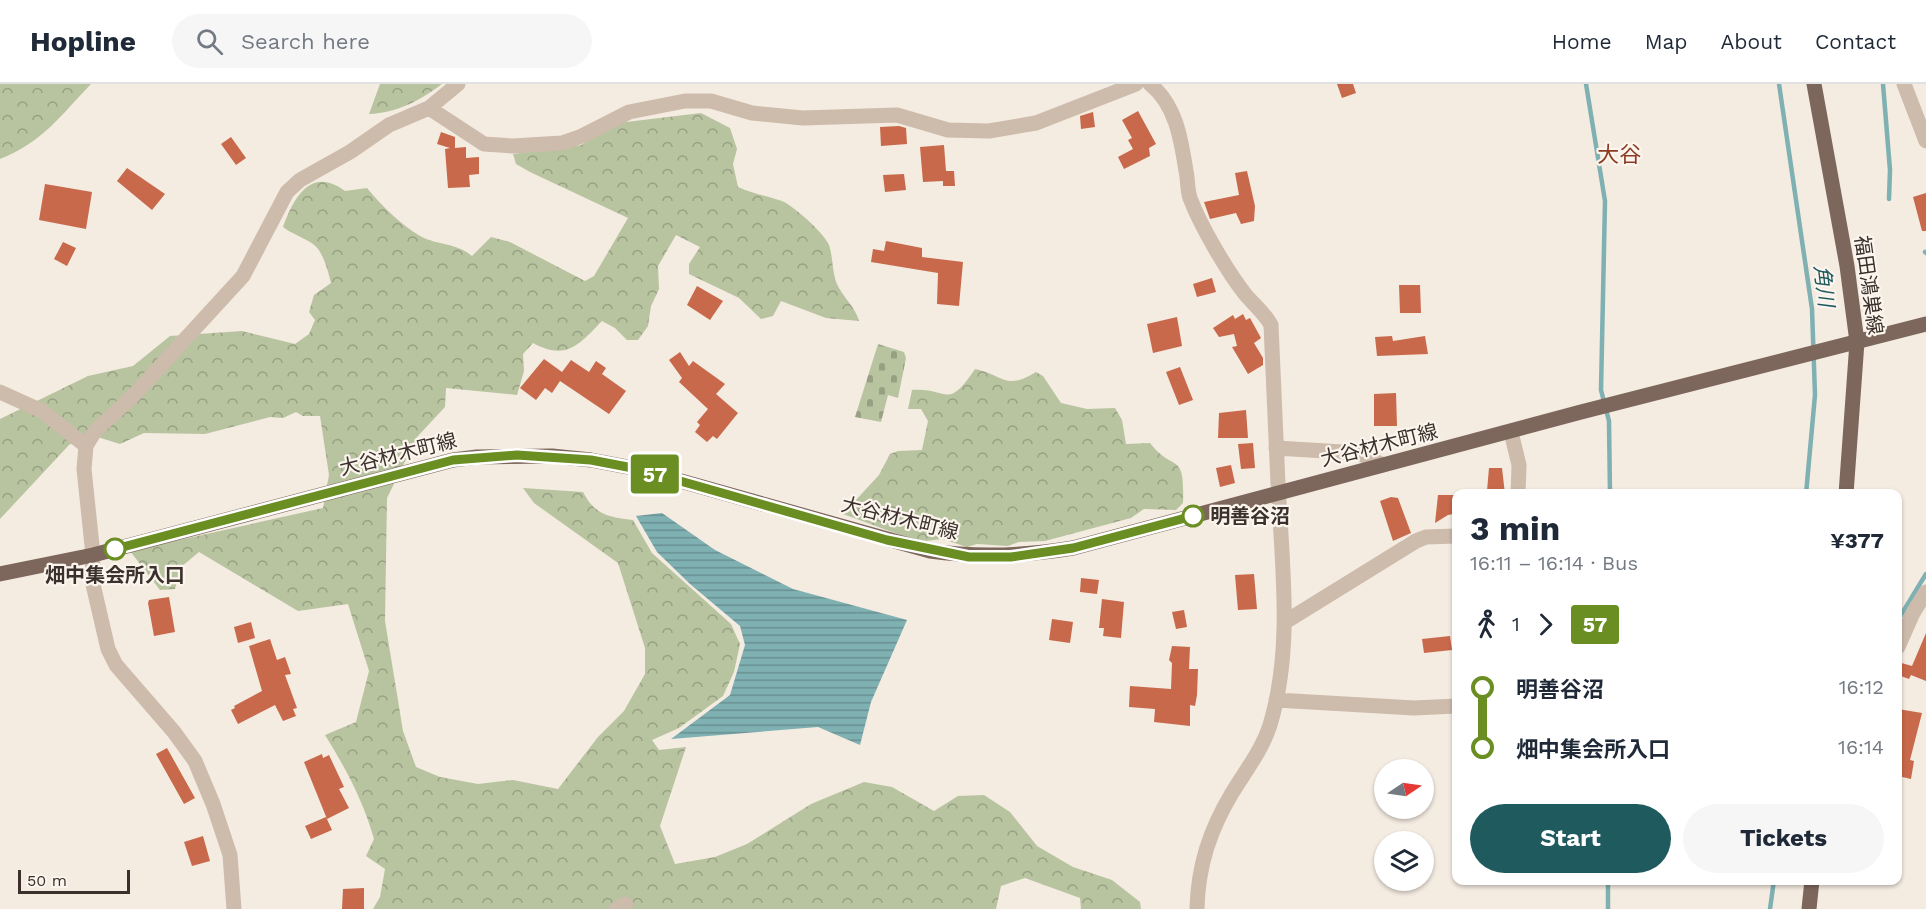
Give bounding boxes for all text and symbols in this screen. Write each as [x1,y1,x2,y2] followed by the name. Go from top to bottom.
[172,14,592,68] search box
[30,25,136,58] text: Hopline
[193,25,226,58] icon: search
[241,29,370,54] text: Search here
[1552,29,1612,54] text: Home
[1645,29,1688,54] text: Map
[1721,29,1782,54] text: About
[1815,29,1896,54] text: Contact
[1597,142,1641,167] district label: 大谷
[1850,234,1888,336] street label: 福田鴻巣線
[1810,264,1840,310] water label: 角川
[1318,419,1440,471] street label: 大谷材木町線
[337,428,459,480] street label: 大谷材木町線
[628,454,682,494] line badge: 57
[643,462,667,487] text: 57
[839,492,961,544] street label: 大谷材木町線
[1210,504,1290,528] place label: 明善谷沼
[1182,505,1204,527] marker: 明善谷沼
[1470,509,1560,548] text: 3 min
[1830,528,1884,553] text: ¥377
[104,538,126,560] marker: 畑中集会所入口
[1470,551,1638,575] text: 16:11 – 16:14 · Bus
[45,563,185,587] place label: 畑中集会所入口
[1470,608,1503,641] icon: walk
[1529,608,1562,641] icon: forward
[1512,612,1520,636] text: 1
[1583,612,1607,637] text: 57
[1839,675,1884,699] text: 16:12
[1516,677,1604,702] text: 明善谷沼
[1838,735,1884,759] text: 16:14
[1516,737,1670,762] text: 畑中集会所入口
[1374,759,1434,819] north arrow
[1374,759,1434,891] map controls
[1470,804,1671,873] button: Start
[1683,804,1884,873] button: Tickets
[1374,831,1434,891] button: layers
[18,867,130,894] scale bar
[27,871,67,890] text: 50 m

